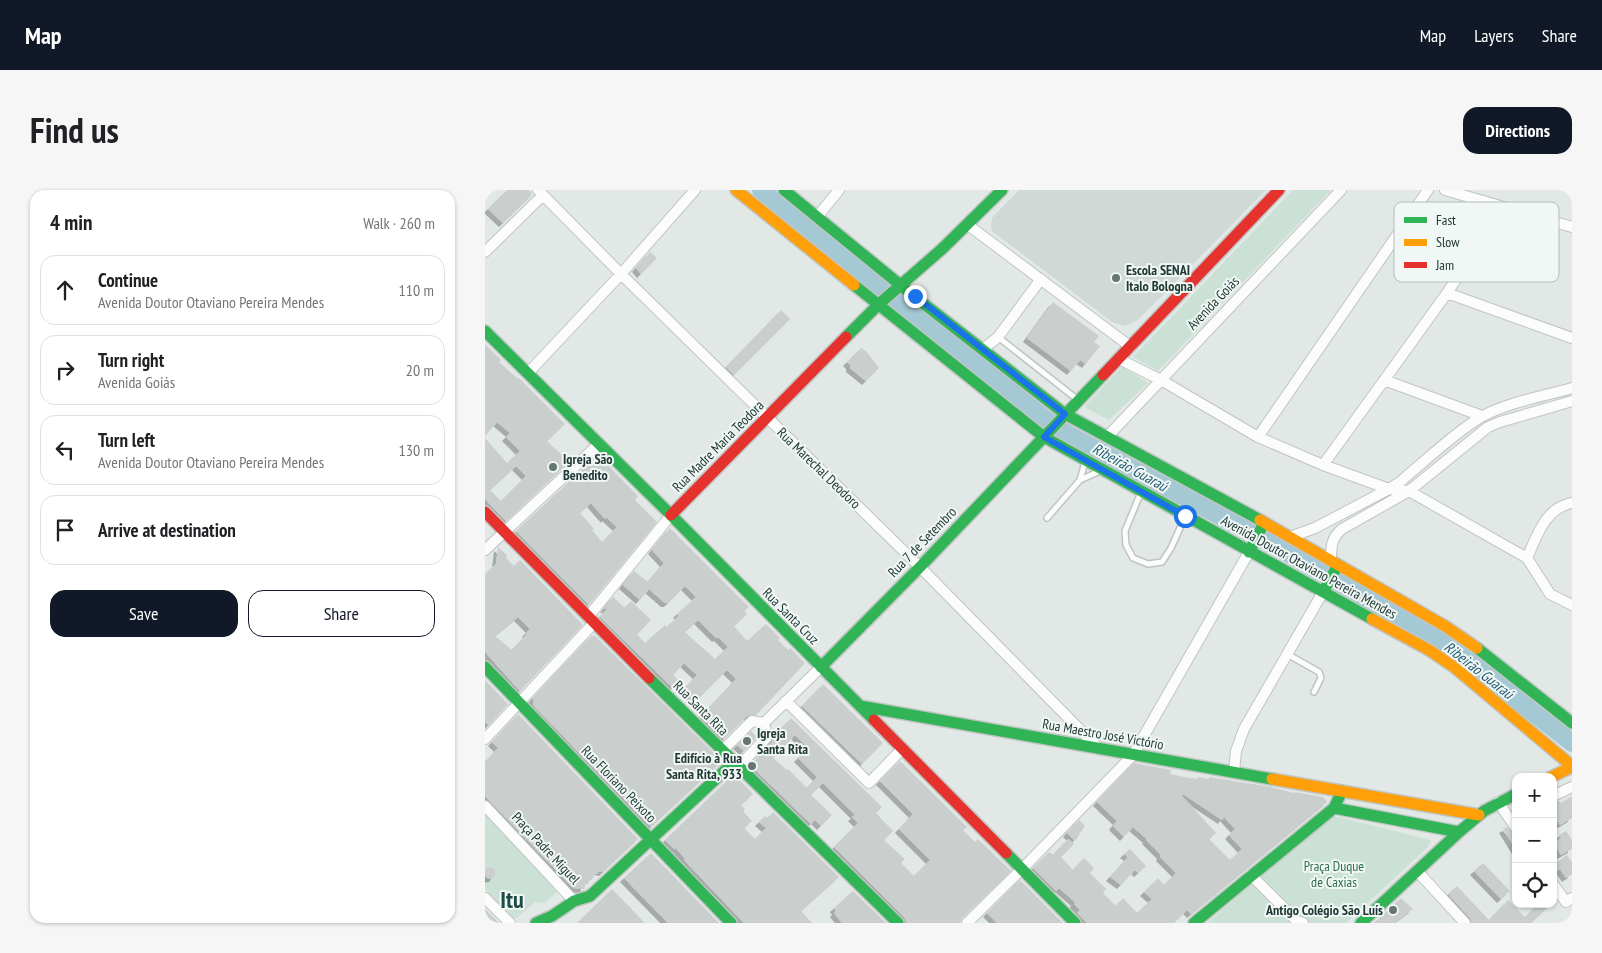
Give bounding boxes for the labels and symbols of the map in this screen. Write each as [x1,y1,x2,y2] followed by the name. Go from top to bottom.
[1394,202,1559,282] legend
[1436,211,1456,229] text: Fast
[1436,233,1460,251] text: Slow
[1435,256,1454,274] text: Jam
[1126,261,1193,295] place label: Escola SENAI Italo Bologna
[1110,272,1122,284] marker: Escola SENAI Italo Bologna
[1183,272,1243,334] street label: Avenida Goiás
[904,285,927,308] route end
[668,396,768,496] street label: Rua Madre Maria Teodora
[773,424,865,512] street label: Rua Marechal Deodoro
[1089,439,1172,496] water label: Ribeirão Guaraú
[563,450,613,484] place label: Igreja São Benedito
[547,461,559,473] marker: Igreja São Benedito
[884,503,960,581] street label: Rua 7 de Setembro
[1174,505,1197,528] route start
[1218,511,1400,623] street label: Avenida Doutor Otaviano Pereira Mendes
[759,584,823,648] street label: Rua Santa Cruz
[1441,637,1519,704] water label: Ribeirão Guaraú
[670,677,732,739] street label: Rua Santa Rita
[1041,714,1165,754] street label: Rua Maestro José Victório
[757,724,808,758] place label: Igreja Santa Rita
[741,735,753,747] marker: Igreja Santa Rita
[578,742,660,826] street label: Rua Floriano Peixoto
[666,749,742,783] place label: Edifício à Rua Santa Rita, 933
[746,760,758,772] marker: Edifício à Rua Santa Rita, 933
[508,808,585,888] street label: Praça Padre Miguel
[1304,857,1364,891] park label: Praça Duque de Caxias
[500,884,524,915] district label: Itu
[1265,901,1383,919] place label: Antigo Colégio São Luís
[1387,904,1399,916] marker: Antigo Colégio São Luís

